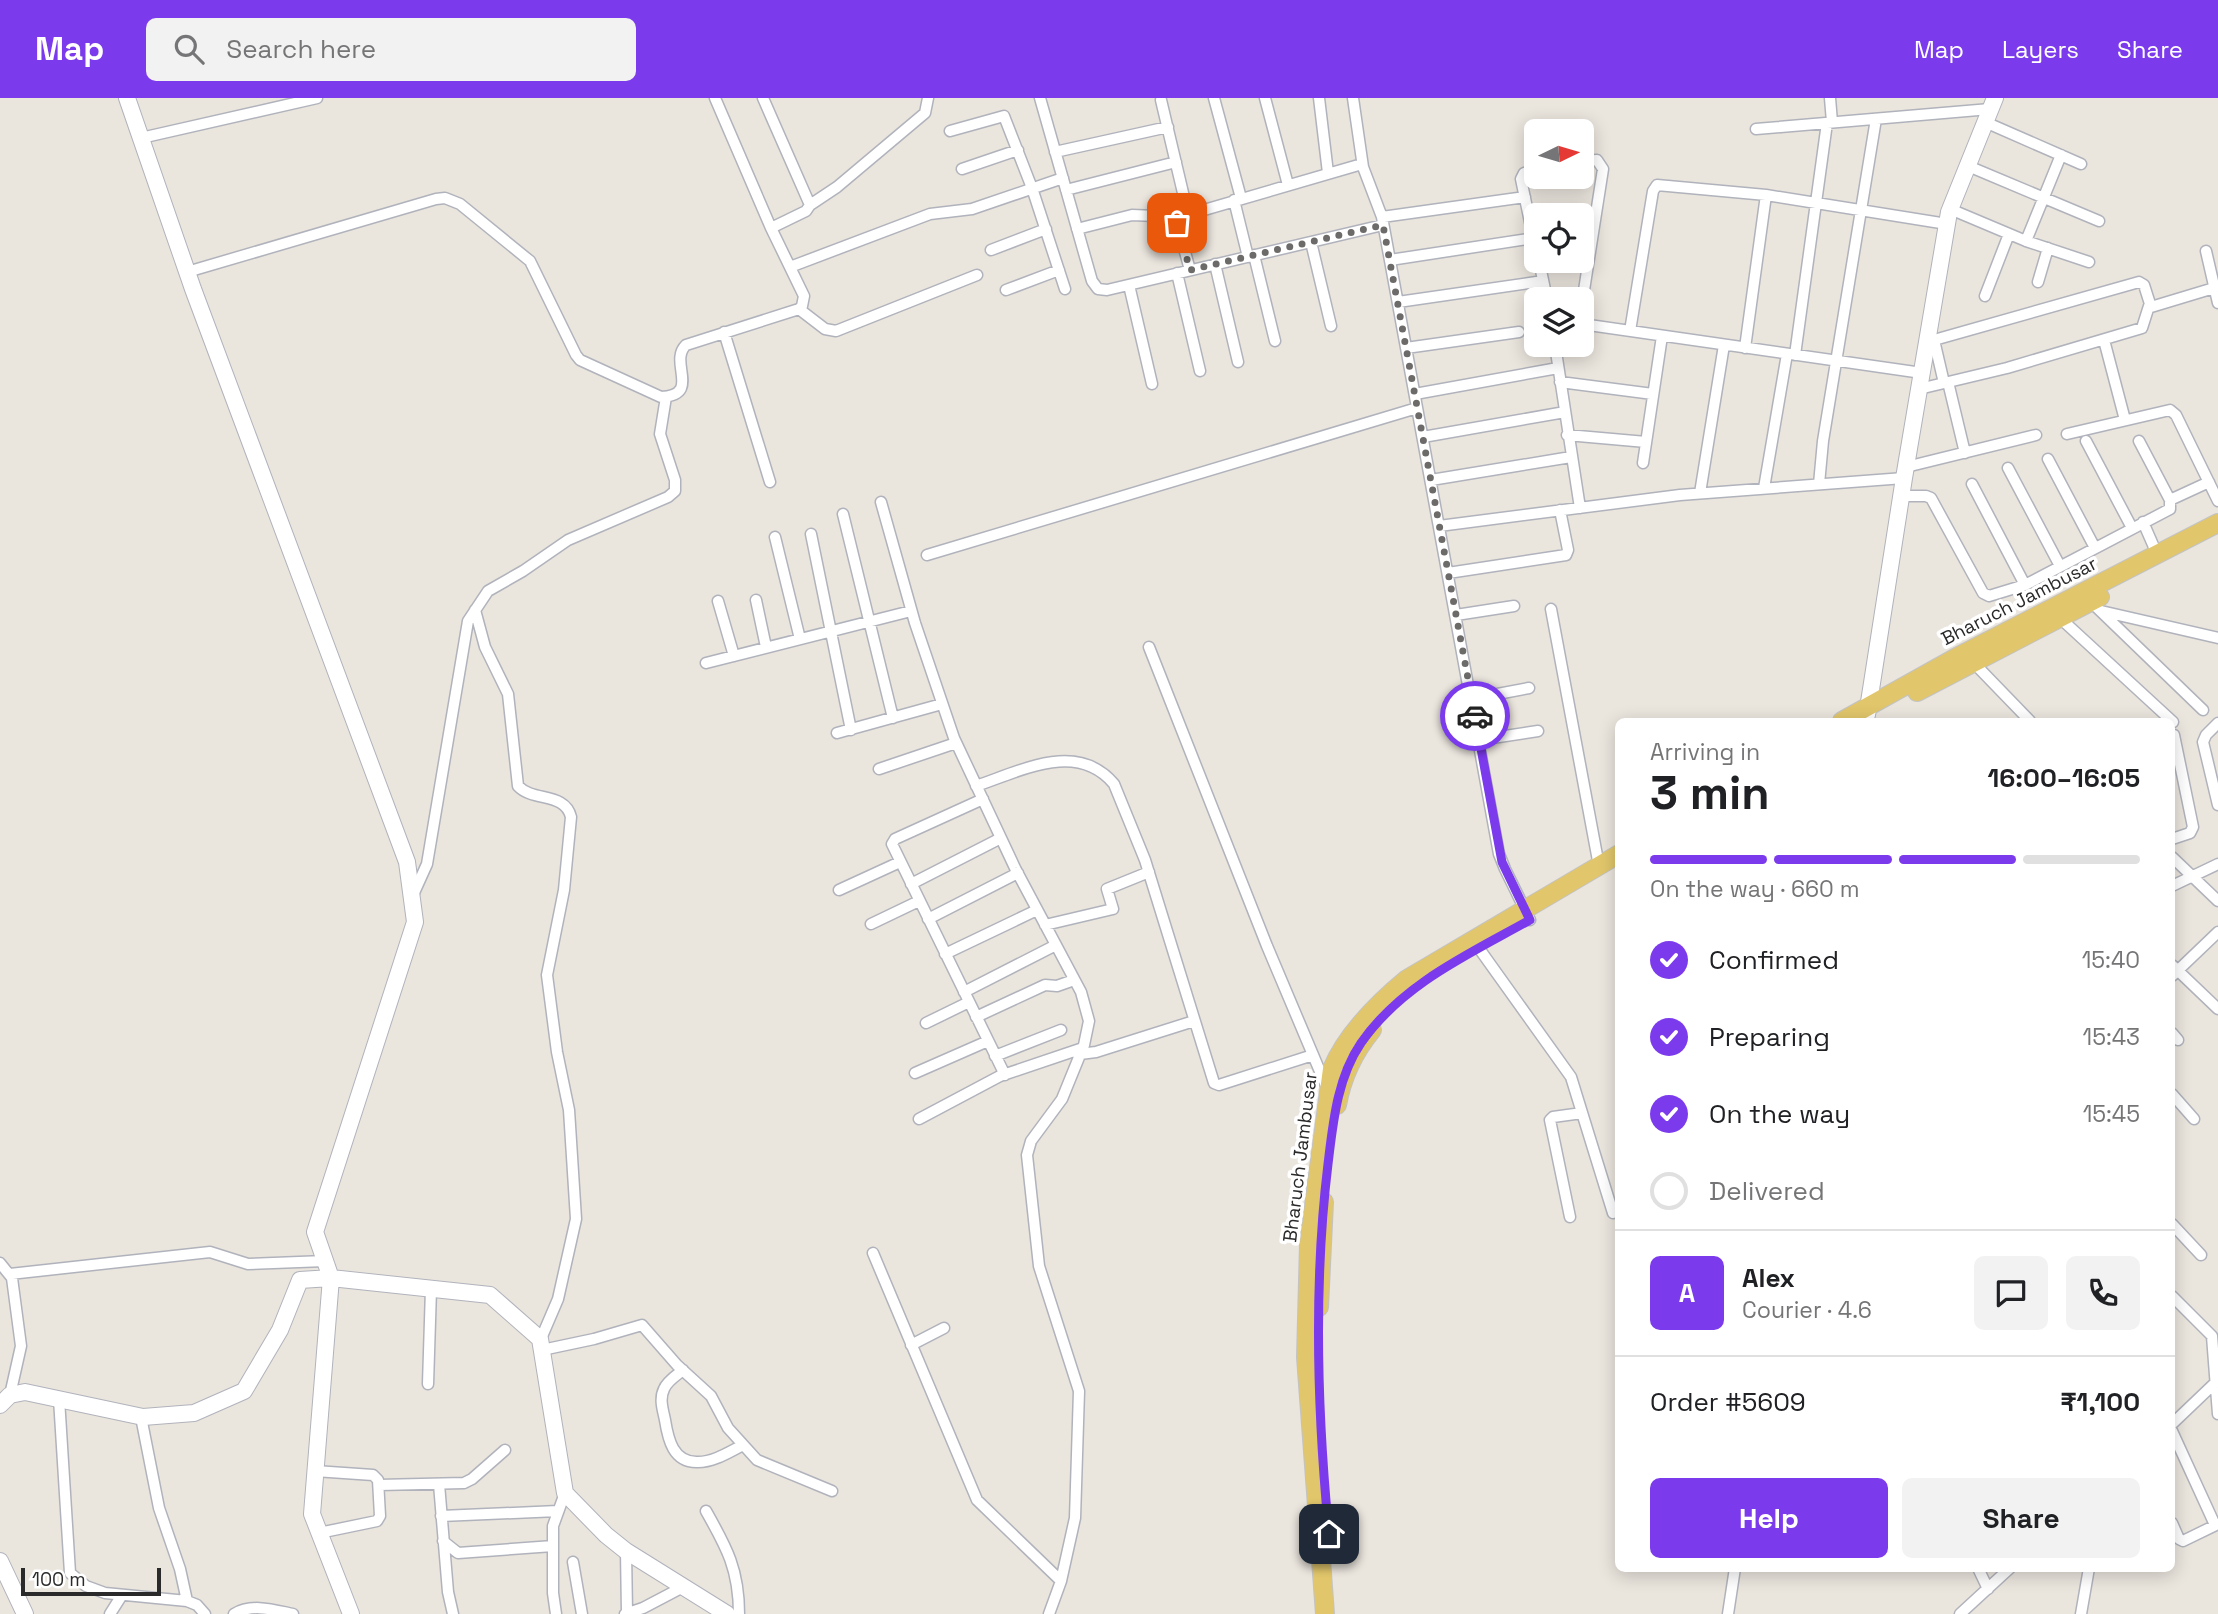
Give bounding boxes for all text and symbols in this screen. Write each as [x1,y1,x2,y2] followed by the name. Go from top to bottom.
[146,18,636,81] search box
[35,28,104,70] text: Map
[170,30,208,68] icon: search
[226,32,376,66] text: Search here
[1914,34,1964,65] text: Map
[2002,34,2079,65] text: Layers
[2117,34,2183,65] text: Share
[1524,119,1594,189] north arrow
[1524,119,1594,357] map controls
[1147,193,1207,253] pin
[1524,203,1594,273] button: locate
[1158,204,1196,242] icon: bag
[1524,287,1594,357] button: layers
[1937,551,2101,651] street label: Bharuch Jambusar
[1440,681,1510,751] courier
[1456,697,1494,735] icon: car
[1650,737,1760,767] text: Arriving in
[1988,761,2140,795] text: 16:00–16:05
[1650,764,1770,822] text: 3 min
[1650,874,1860,904] text: On the way · 660 m
[1650,941,1688,979] icon: check
[1709,943,1839,977] text: Confirmed
[2082,945,2140,975] text: 15:40
[1650,1018,1688,1056] icon: check
[1709,1020,1830,1054] text: Preparing
[2083,1022,2140,1052] text: 15:43
[1277,1070,1323,1244] street label: Bharuch Jambusar
[1650,1095,1688,1133] icon: check
[1709,1097,1850,1131] text: On the way
[2083,1099,2140,1129] text: 15:45
[1709,1174,1825,1208] text: Delivered
[1974,1256,2048,1330] button: chat
[2066,1256,2140,1330] button: phone
[1742,1261,1795,1295] text: Alex
[1679,1276,1695,1310] text: A
[1742,1295,1872,1325] text: Courier · 4.6
[1650,1385,1806,1419] text: Order #5609
[2060,1385,2140,1419] text: ₹1,100
[1650,1478,1888,1558] button: Help
[1902,1478,2140,1558] button: Share
[1299,1504,1359,1564] pin
[1310,1515,1348,1553] icon: home
[21,1565,161,1597] scale bar
[32,1567,86,1592] text: 100 m

